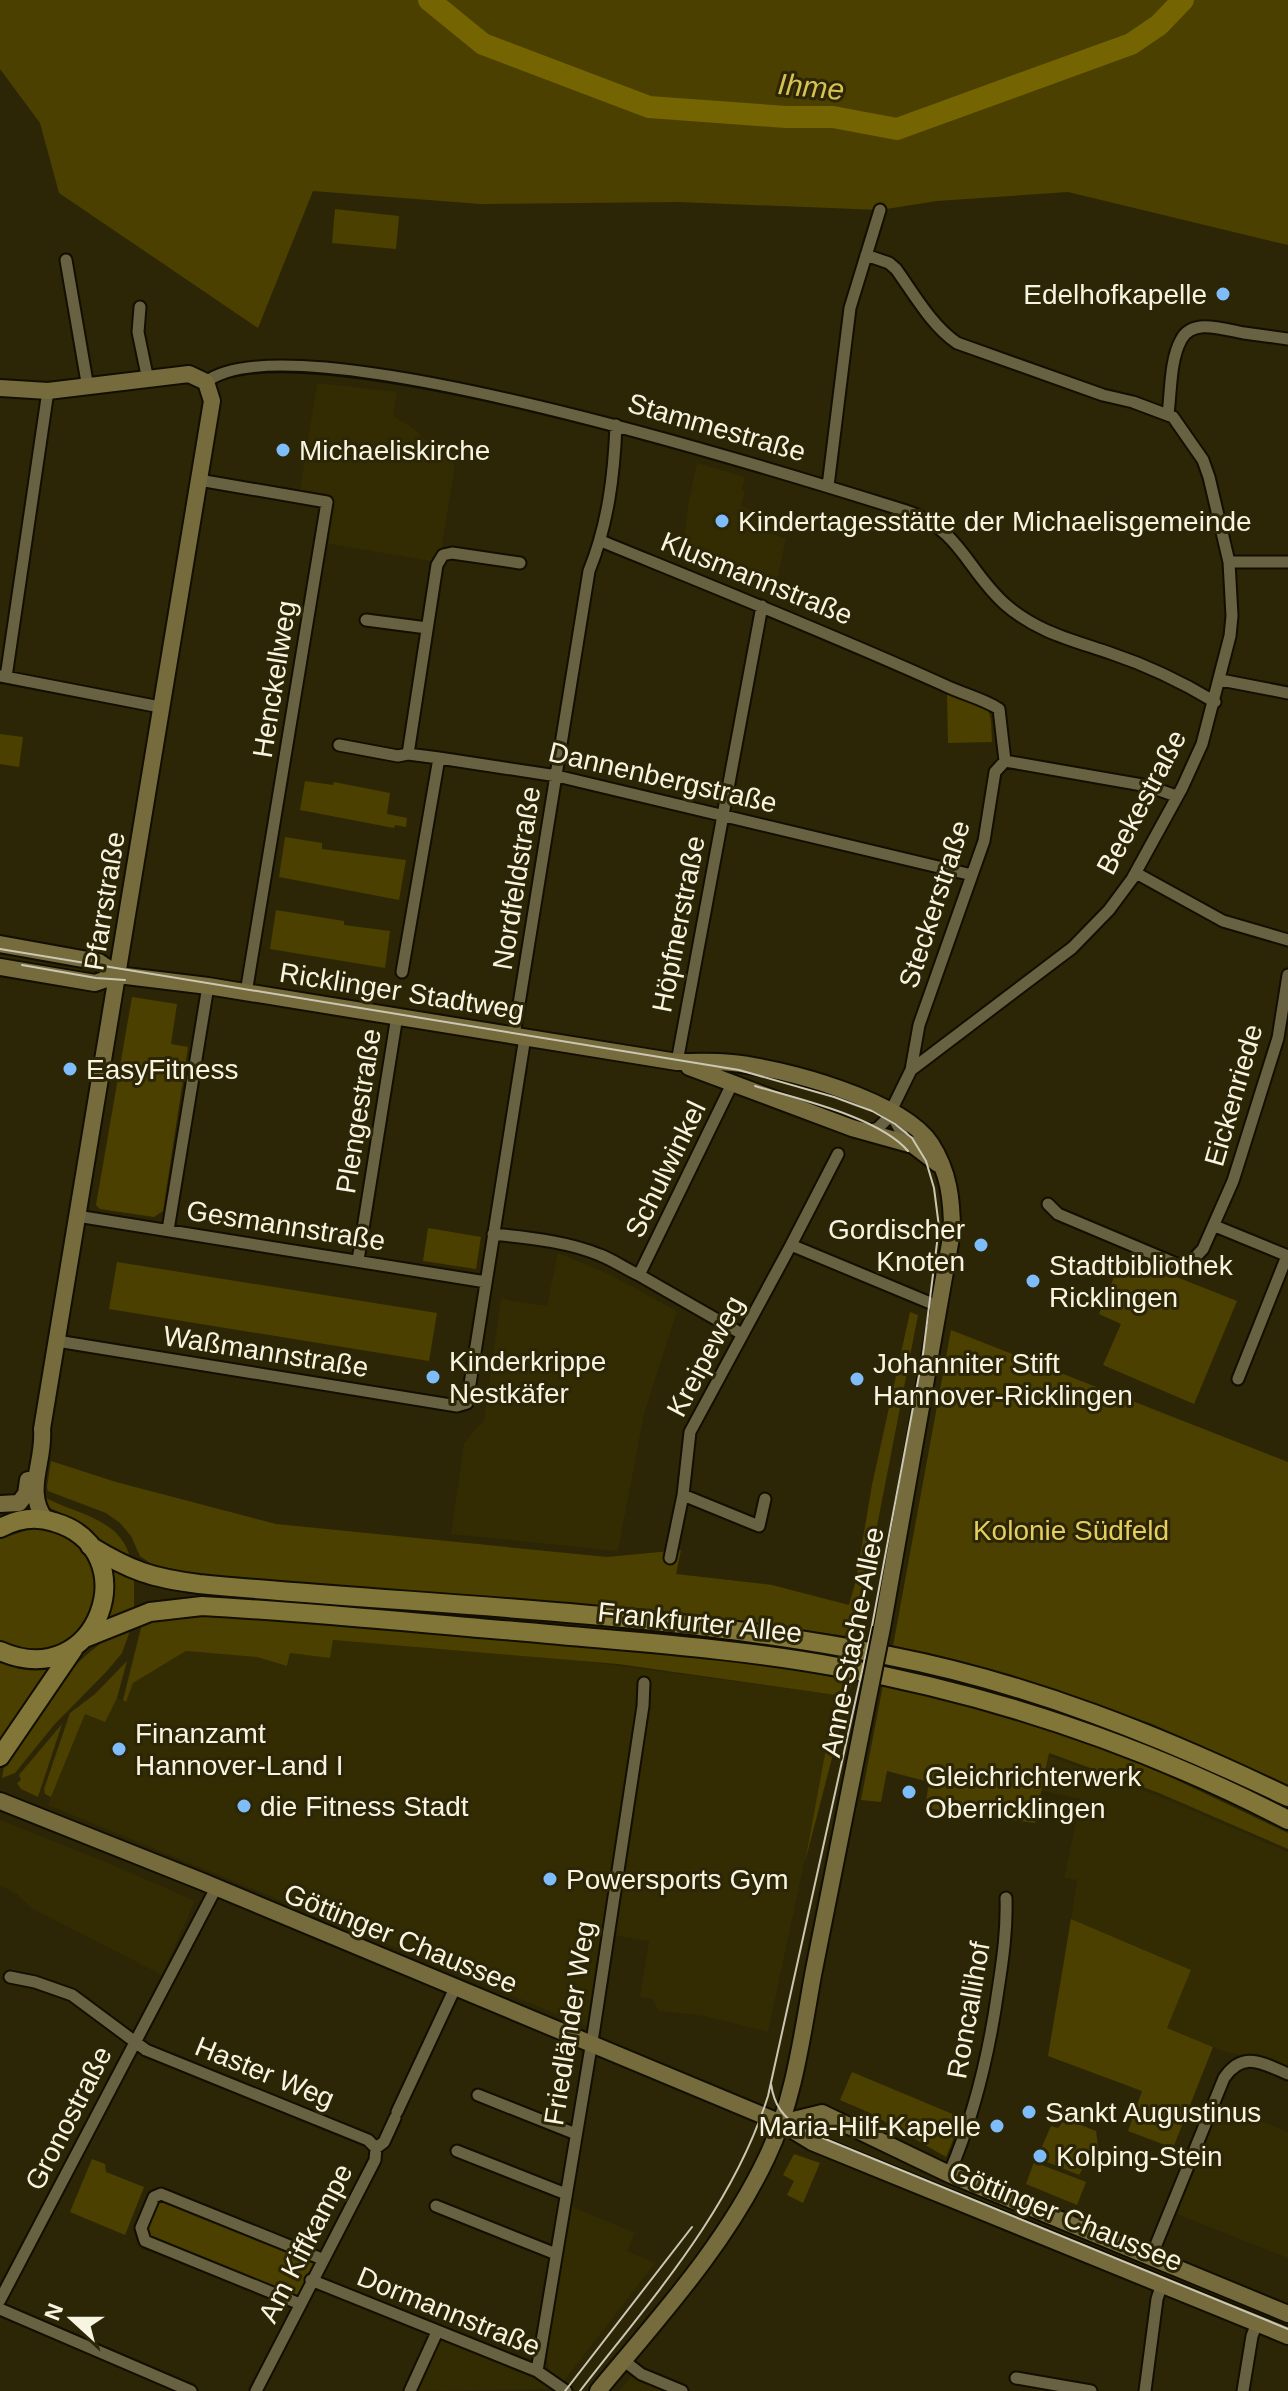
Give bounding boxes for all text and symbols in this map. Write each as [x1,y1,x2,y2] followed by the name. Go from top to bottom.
[776,67,846,106] water label: Ihme
[1023,279,1207,310] place label: Edelhofkapelle
[1214,285,1232,303] marker: Edelhofkapelle
[624,387,809,468] street label: Stammestraße
[299,435,490,466] place label: Michaeliskirche
[274,441,292,459] marker: Michaeliskirche
[738,506,1252,537] place label: Kindertagesstätte der Michaelisgemeinde
[713,512,731,530] marker: Kindertagesstätte der Michaelisgemeinde
[656,526,857,631] street label: Klusmannstraße
[247,598,302,760] street label: Henckellweg
[1090,725,1192,880] street label: Beekestraße
[546,736,780,819] street label: Dannenbergstraße
[487,784,546,972] street label: Nordfeldstraße
[893,816,976,992] street label: Steckerstraße
[78,829,131,973] street label: Pfarrstraße
[646,833,711,1015] street label: Höpfnerstraße
[277,957,527,1026] street label: Ricklinger Stadtweg
[1198,1021,1269,1170] street label: Eickenriede
[330,1026,387,1196] street label: Plengestraße
[86,1054,239,1085] place label: EasyFitness
[61,1060,79,1078] marker: EasyFitness
[619,1096,712,1242] street label: Schulwinkel
[184,1194,387,1257] street label: Gesmannstraße
[828,1214,965,1277] place label: Gordischer Knoten
[972,1236,990,1254] marker: Gordischer Knoten
[1049,1250,1234,1313] place label: Stadtbibliothek Ricklingen
[1024,1272,1042,1290] marker: Stadtbibliothek Ricklingen
[661,1291,750,1422] street label: Kreipeweg
[161,1320,371,1383] street label: Waßmannstraße
[449,1346,606,1409] place label: Kinderkrippe Nestkäfer
[873,1348,1133,1411] place label: Johanniter Stift Hannover-Ricklingen
[424,1368,442,1386] marker: Kinderkrippe Nestkäfer
[848,1370,866,1388] marker: Johanniter Stift Hannover-Ricklingen
[973,1515,1169,1546] park label: Kolonie Südfeld
[815,1525,890,1760] street label: Anne-Stache-Allee
[596,1596,804,1649] street label: Frankfurter Allee
[135,1718,344,1781] place label: Finanzamt Hannover-Land I
[110,1740,128,1758] marker: Finanzamt Hannover-Land I
[925,1761,1142,1824] place label: Gleichrichterwerk Oberricklingen
[900,1783,918,1801] marker: Gleichrichterwerk Oberricklingen
[260,1791,469,1822] place label: die Fitness Stadt
[235,1797,253,1815] marker: die Fitness Stadt
[566,1864,789,1895] place label: Powersports Gym
[541,1870,559,1888] marker: Powersports Gym
[280,1877,522,1999] street label: Göttinger Chaussee
[538,1919,601,2127] street label: Friedländer Weg
[941,1939,996,2081] street label: Roncallihof
[191,2030,339,2114] street label: Haster Weg
[19,2041,118,2195] street label: Gronostraße
[1045,2097,1261,2128] place label: Sankt Augustinus
[1020,2103,1038,2121] marker: Sankt Augustinus
[758,2111,981,2142] place label: Maria-Hilf-Kapelle
[988,2117,1006,2135] marker: Maria-Hilf-Kapelle
[1056,2141,1223,2172] place label: Kolping-Stein
[1031,2147,1049,2165] marker: Kolping-Stein
[945,2155,1187,2277] street label: Göttinger Chaussee
[252,2159,359,2328] street label: Am Kiffkampe
[353,2261,545,2362] street label: Dormannstraße
[32,2279,112,2359] north arrow
[39,2300,68,2324] text: N

